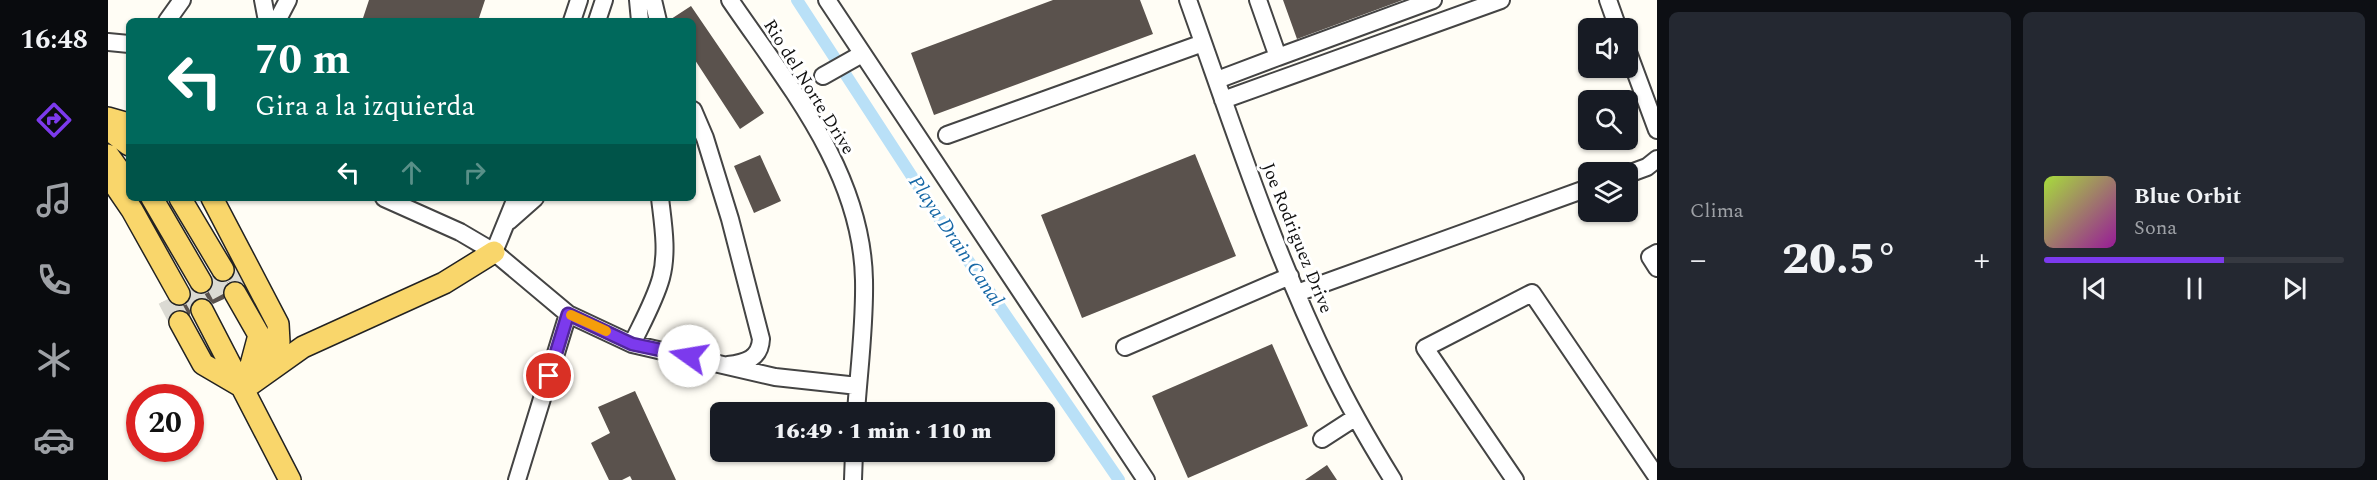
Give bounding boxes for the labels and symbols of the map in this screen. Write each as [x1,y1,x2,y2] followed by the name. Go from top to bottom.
[756,14,862,160] street label: Rio del Norte Drive
[1254,159,1340,317] street label: Joe Rodriguez Drive
[901,169,1011,313] water label: Playa Drain Canal
[657,324,721,388] position arrow
[523,350,574,401] pin
[126,384,204,462] speed limit sign: 20

